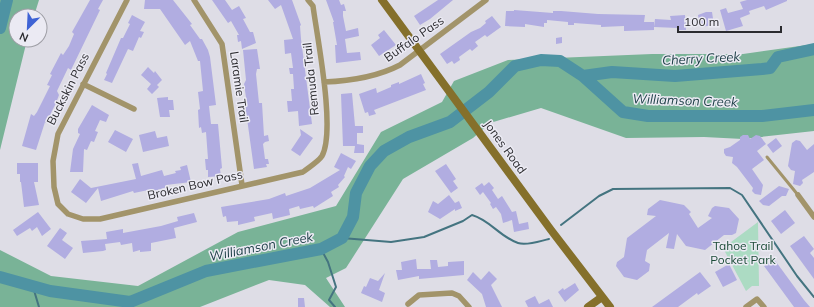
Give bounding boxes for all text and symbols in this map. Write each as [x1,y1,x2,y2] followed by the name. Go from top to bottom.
[8,8,48,48] north arrow
[678,8,781,34] scale bar
[381,12,447,65] street label: Buffalo Pass
[684,14,719,29] text: 100 m
[17,29,31,45] text: N
[299,42,322,116] street label: Remuda Trail
[662,48,741,68] water label: Cherry Creek
[43,50,92,127] street label: Buckskin Pass
[227,50,252,124] street label: Laramie Trail
[632,90,738,110] water label: Williamson Creek
[481,117,530,177] street label: Jones Road
[146,166,244,203] street label: Broken Bow Pass
[208,228,315,264] water label: Williamson Creek
[710,238,777,267] park label: Tahoe Trail Pocket Park

